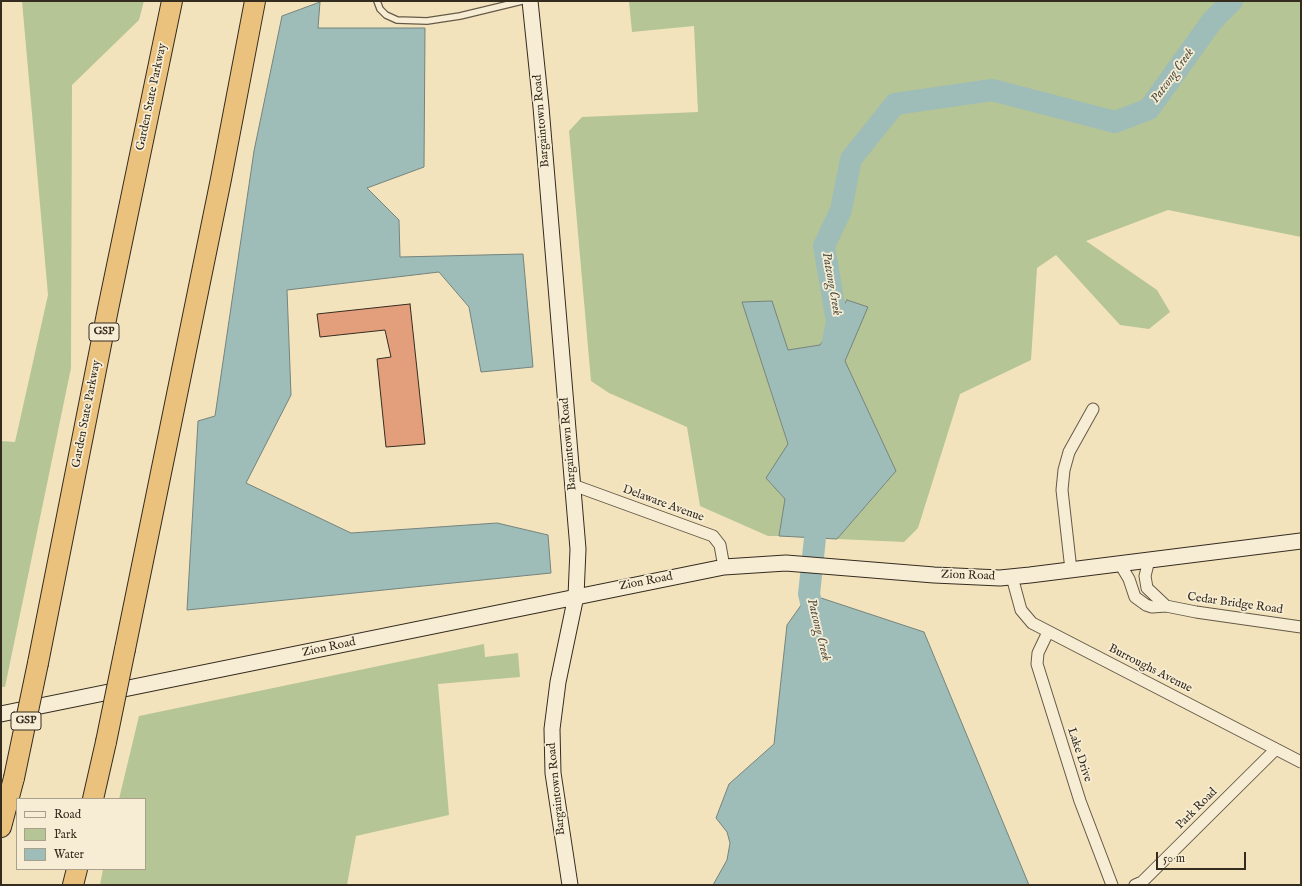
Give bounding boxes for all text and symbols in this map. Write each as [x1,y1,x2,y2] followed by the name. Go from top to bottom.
[134,42,170,152] street label: Garden State Parkway
[1148,46,1198,106] water label: Patcong Creek
[531,74,553,168] street label: Bargaintown Road
[818,251,844,317] water label: Patcong Creek
[89,323,119,341] road number: GSP
[70,359,104,469] street label: Garden State Parkway
[558,397,580,491] street label: Bargaintown Road
[620,483,706,525] street label: Delaware Avenue
[941,568,995,584] street label: Zion Road
[618,570,674,594] street label: Zion Road
[1186,590,1284,618] street label: Cedar Bridge Road
[803,597,833,663] water label: Patcong Creek
[301,635,357,661] street label: Zion Road
[1106,642,1194,696] street label: Burroughs Avenue
[11,712,41,730] road number: GSP
[1063,726,1095,784] street label: Lake Drive
[545,742,569,836] street label: Bargaintown Road
[1173,785,1221,833] street label: Park Road
[16,798,146,870] legend
[54,807,81,822] text: Road
[54,827,77,842] text: Park
[1158,844,1248,870] scale bar
[54,847,84,862] text: Water
[1163,851,1185,866] text: 50 m

